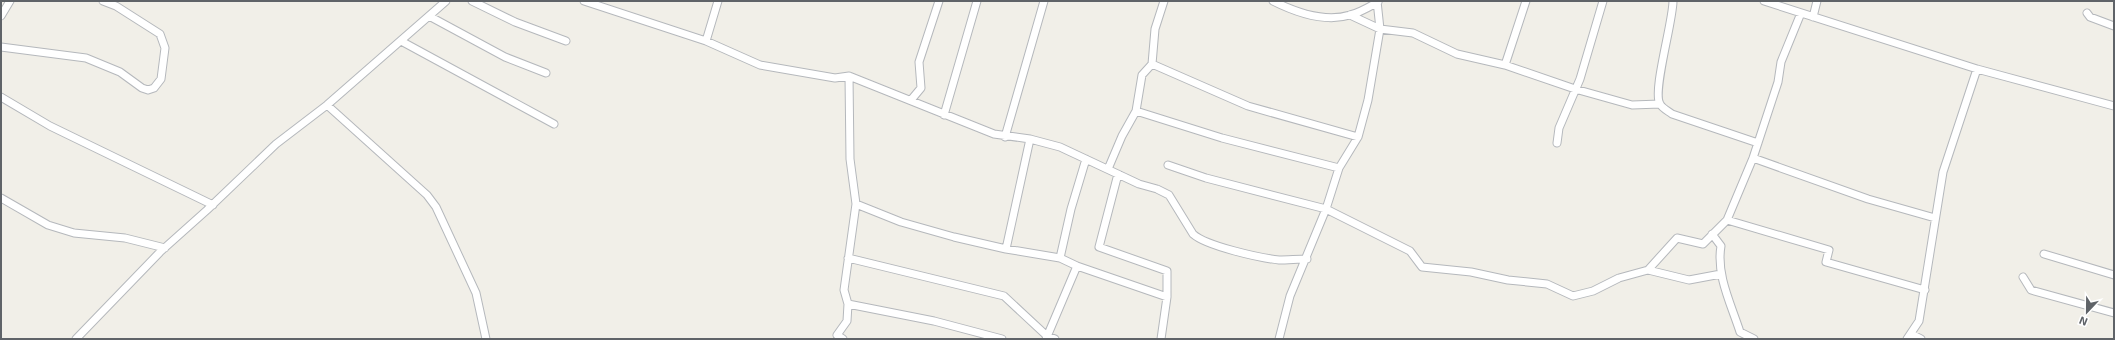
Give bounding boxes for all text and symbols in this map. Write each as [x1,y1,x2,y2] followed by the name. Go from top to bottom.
[2067,292,2107,332] north arrow
[2077,314,2089,329] text: N

